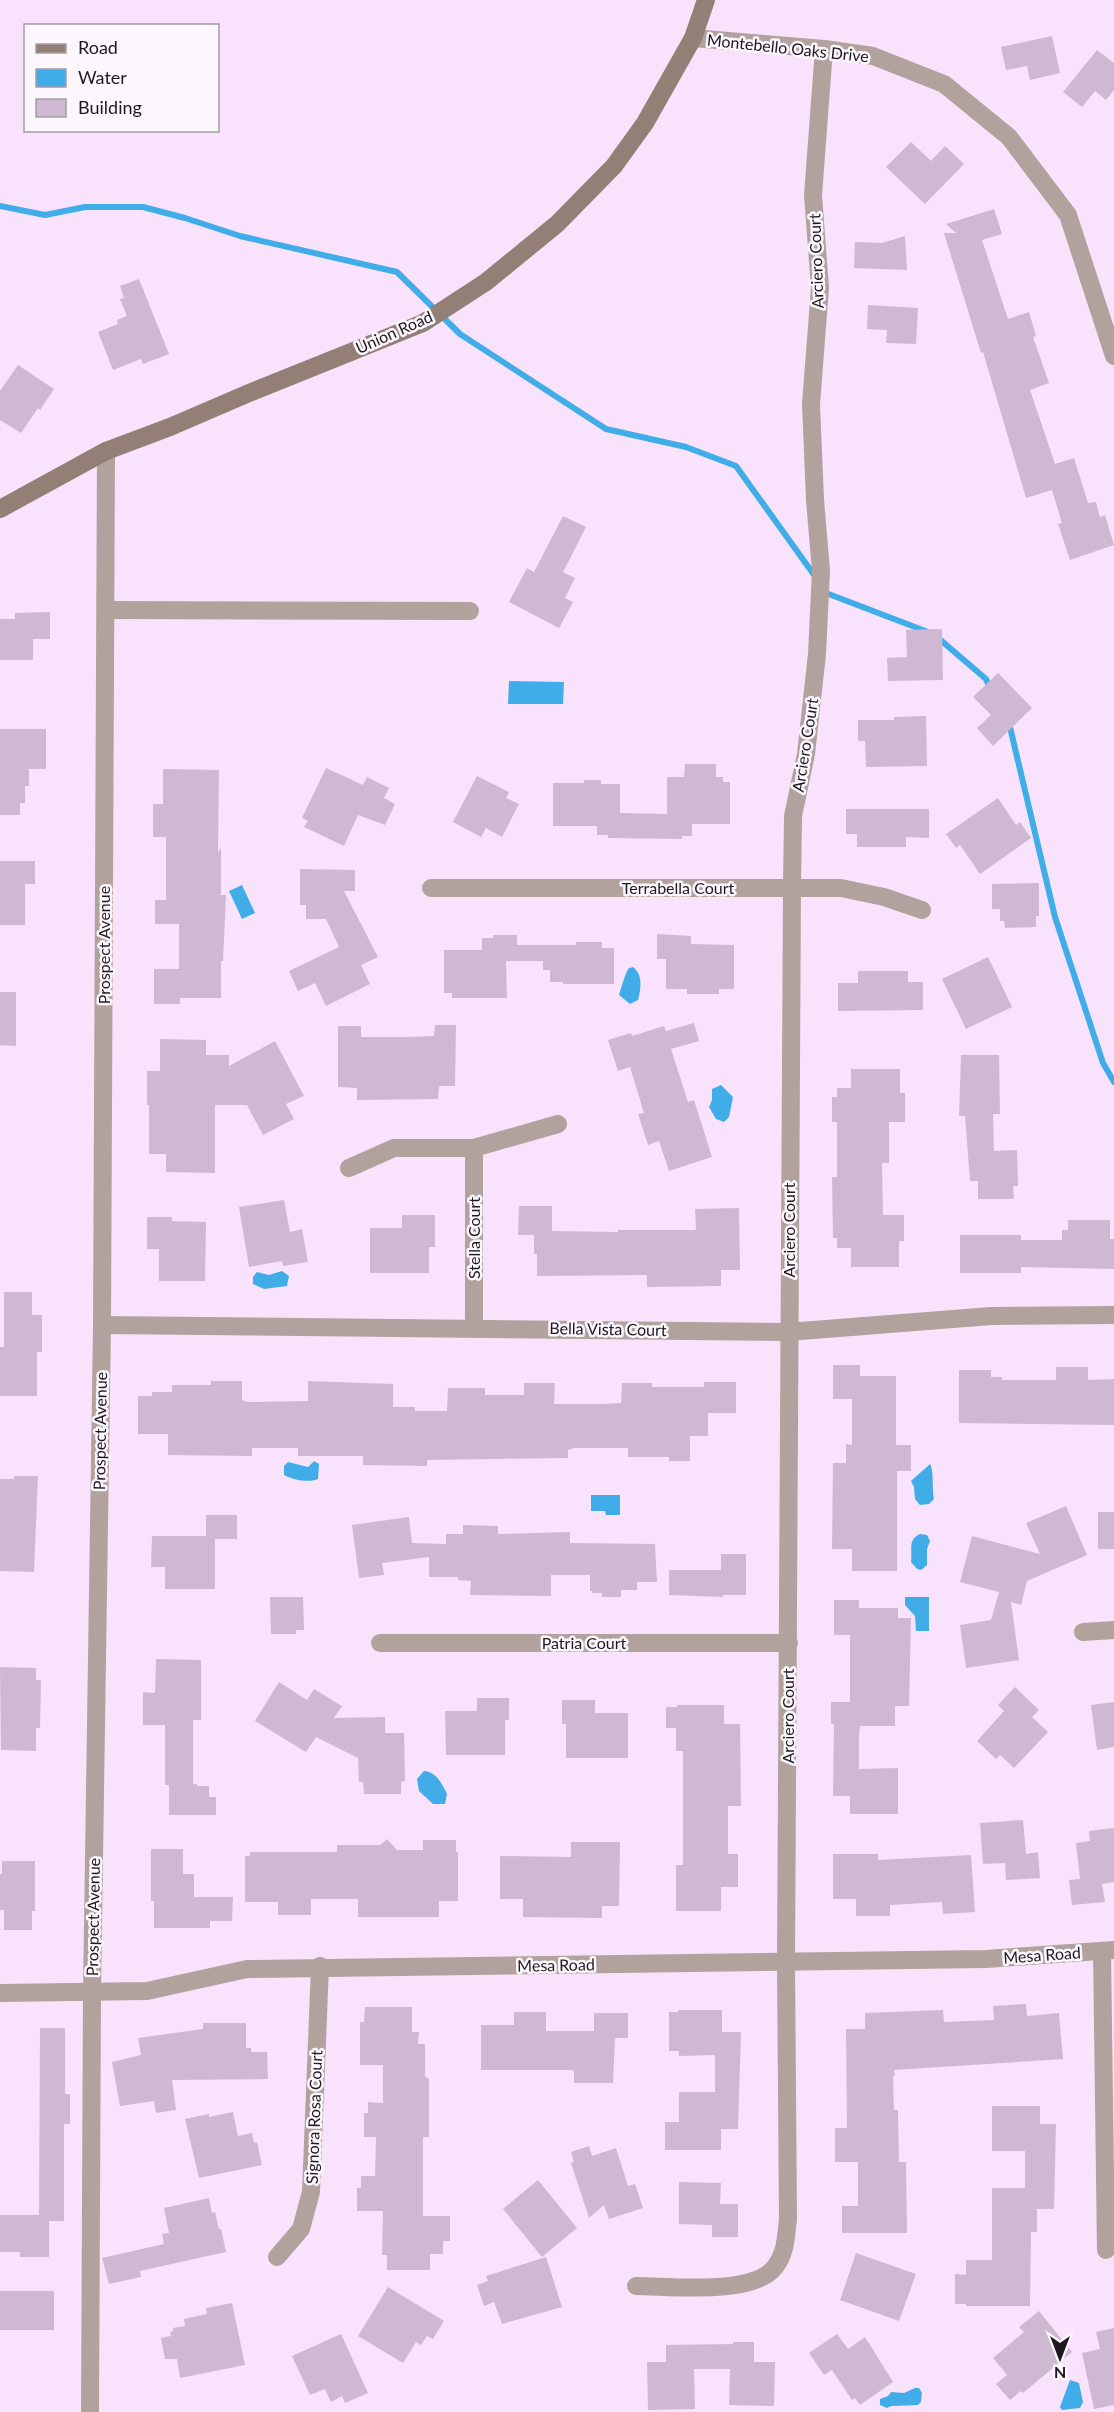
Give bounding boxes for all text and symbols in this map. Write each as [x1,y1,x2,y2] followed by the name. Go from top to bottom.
[24,24,219,132] legend
[706,30,870,65] street label: Montebello Oaks Drive
[78,36,118,58] text: Road
[78,66,127,88] text: Water
[78,96,142,118] text: Building
[804,213,827,309] street label: Arciero Court
[353,306,435,357] street label: Union Road
[788,696,821,793] street label: Arciero Court
[622,878,735,897] street label: Terrabella Court
[94,886,113,1004] street label: Prospect Avenue
[779,1182,798,1277] street label: Arciero Court
[464,1197,483,1279] street label: Stella Court
[549,1318,667,1339] street label: Bella Vista Court
[89,1372,110,1490] street label: Prospect Avenue
[542,1633,627,1652] street label: Patria Court
[778,1668,797,1763] street label: Arciero Court
[82,1858,103,1976] street label: Prospect Avenue
[1003,1942,1081,1967] street label: Mesa Road
[517,1954,595,1975] street label: Mesa Road
[302,2049,325,2184] street label: Signora Rosa Court
[1030,2328,1090,2388] north arrow
[1054,2364,1066,2383] text: N

